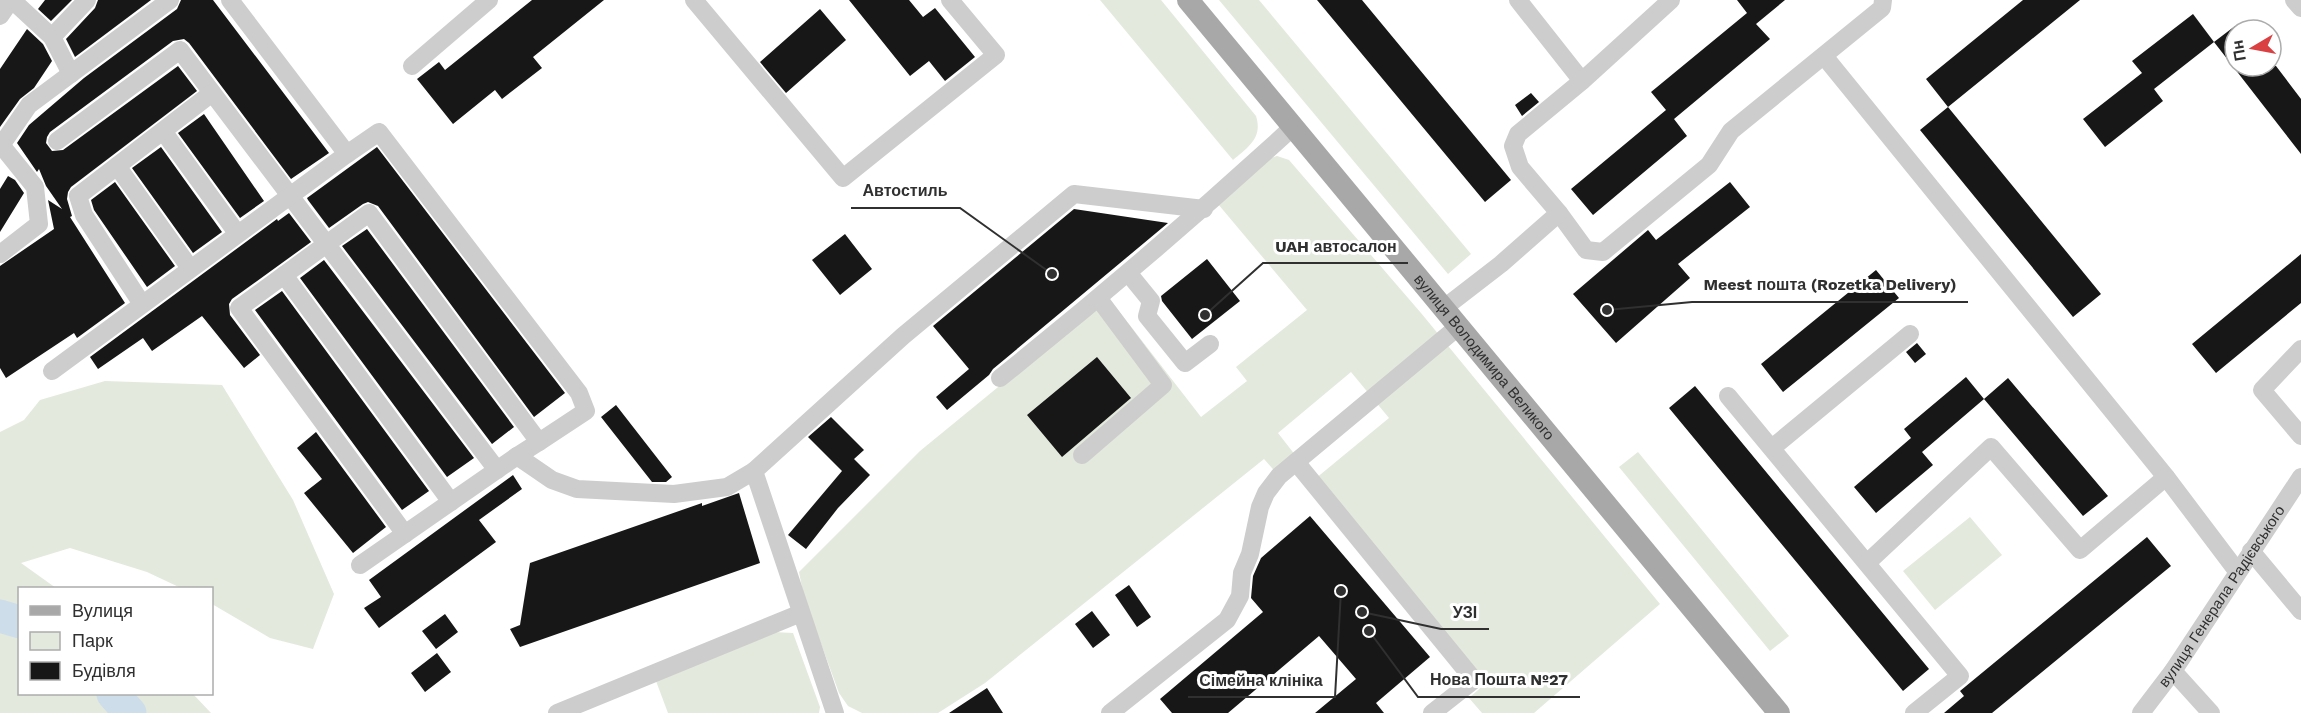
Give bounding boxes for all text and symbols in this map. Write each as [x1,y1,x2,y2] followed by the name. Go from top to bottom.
[2223,18,2283,78] north arrow
[2228,38,2250,63] text: Пн
[851,174,960,208] callout: Автостиль
[863,181,948,200] text: Автостиль
[1263,229,1408,263] callout: UAH автосалон
[1275,237,1397,256] text: UAH автосалон
[1692,268,1968,302] callout: Meest пошта (Rozetka Delivery)
[1410,271,1558,444] street label: вулиця Володимира Великого
[1704,275,1956,294] text: Meest пошта (Rozetka Delivery)
[2155,502,2289,691] street label: вулиця Генерала Радієвського
[18,587,213,695] legend
[1441,595,1489,629] callout: УЗІ
[72,600,133,621] text: Вулиця
[1453,603,1477,622] text: УЗІ
[72,630,113,651] text: Парк
[72,660,136,681] text: Будівля
[1188,663,1335,697] callout: Сімейна клініка
[1418,663,1580,697] callout: Нова Пошта №27
[1430,670,1568,689] text: Нова Пошта №27
[1199,671,1323,690] text: Сімейна клініка

